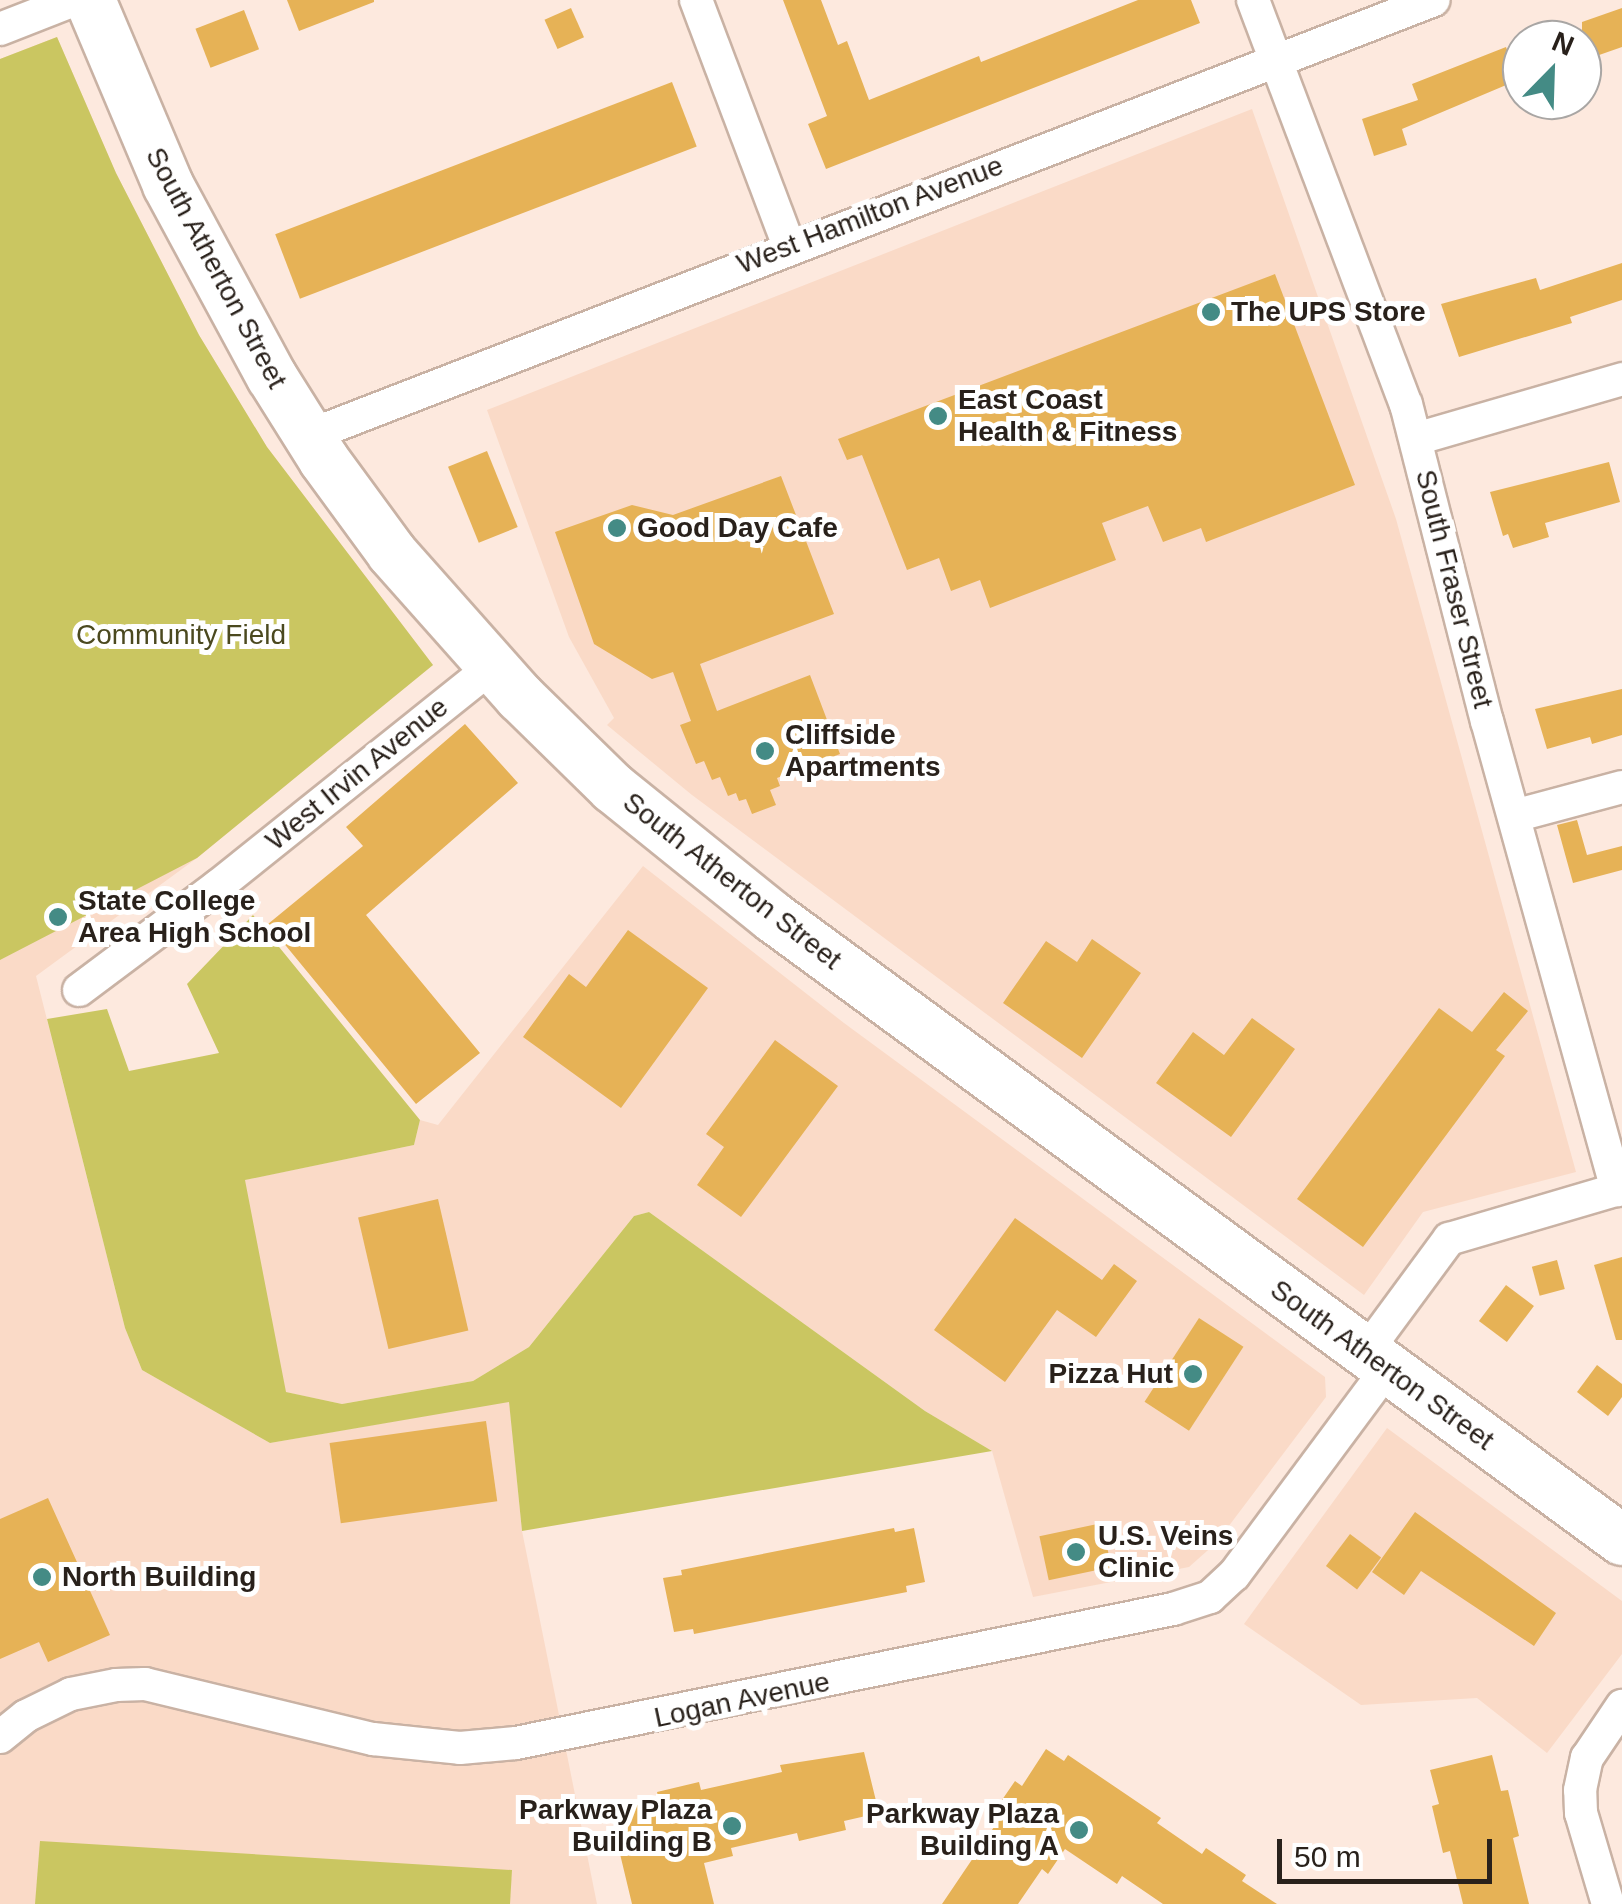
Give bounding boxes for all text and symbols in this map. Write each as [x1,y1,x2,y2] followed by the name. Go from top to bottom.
[1502,20,1602,120] north arrow
[1548,26,1578,62] text: N
[138,141,294,395] street label: South Atherton Street
[732,148,1008,282] street label: West Hamilton Avenue
[1231,295,1425,329] place label: The UPS Store
[1200,301,1222,323] marker: The UPS Store
[958,383,1177,449] place label: East Coast Health & Fitness
[927,405,949,427] marker: East Coast Health & Fitness
[1408,466,1500,712] street label: South Fraser Street
[637,511,838,545] place label: Good Day Cafe
[606,517,628,539] marker: Good Day Cafe
[76,618,286,652] park label: Community Field
[259,690,455,858] street label: West Irvin Avenue
[785,718,941,784] place label: Cliffside Apartments
[754,740,776,762] marker: Cliffside Apartments
[616,785,848,977] street label: South Atherton Street
[78,884,311,950] place label: State College Area High School
[47,906,69,928] marker: State College Area High School
[1263,1272,1501,1458] street label: South Atherton Street
[1049,1357,1173,1391] place label: Pizza Hut
[1182,1363,1204,1385] marker: Pizza Hut
[1098,1519,1233,1585] place label: U.S. Veins Clinic
[1063,1539,1089,1565] marker: U.S. Veins Clinic
[62,1560,256,1594] place label: North Building
[31,1566,53,1588] marker: North Building
[650,1665,834,1735] street label: Logan Avenue
[519,1793,712,1859] place label: Parkway Plaza Building B
[866,1797,1059,1863] place label: Parkway Plaza Building A
[721,1815,743,1837] marker: Parkway Plaza Building B
[1068,1819,1090,1841] marker: Parkway Plaza Building A
[1282,1819,1497,1881] scale bar
[1294,1840,1361,1873] text: 50 m

